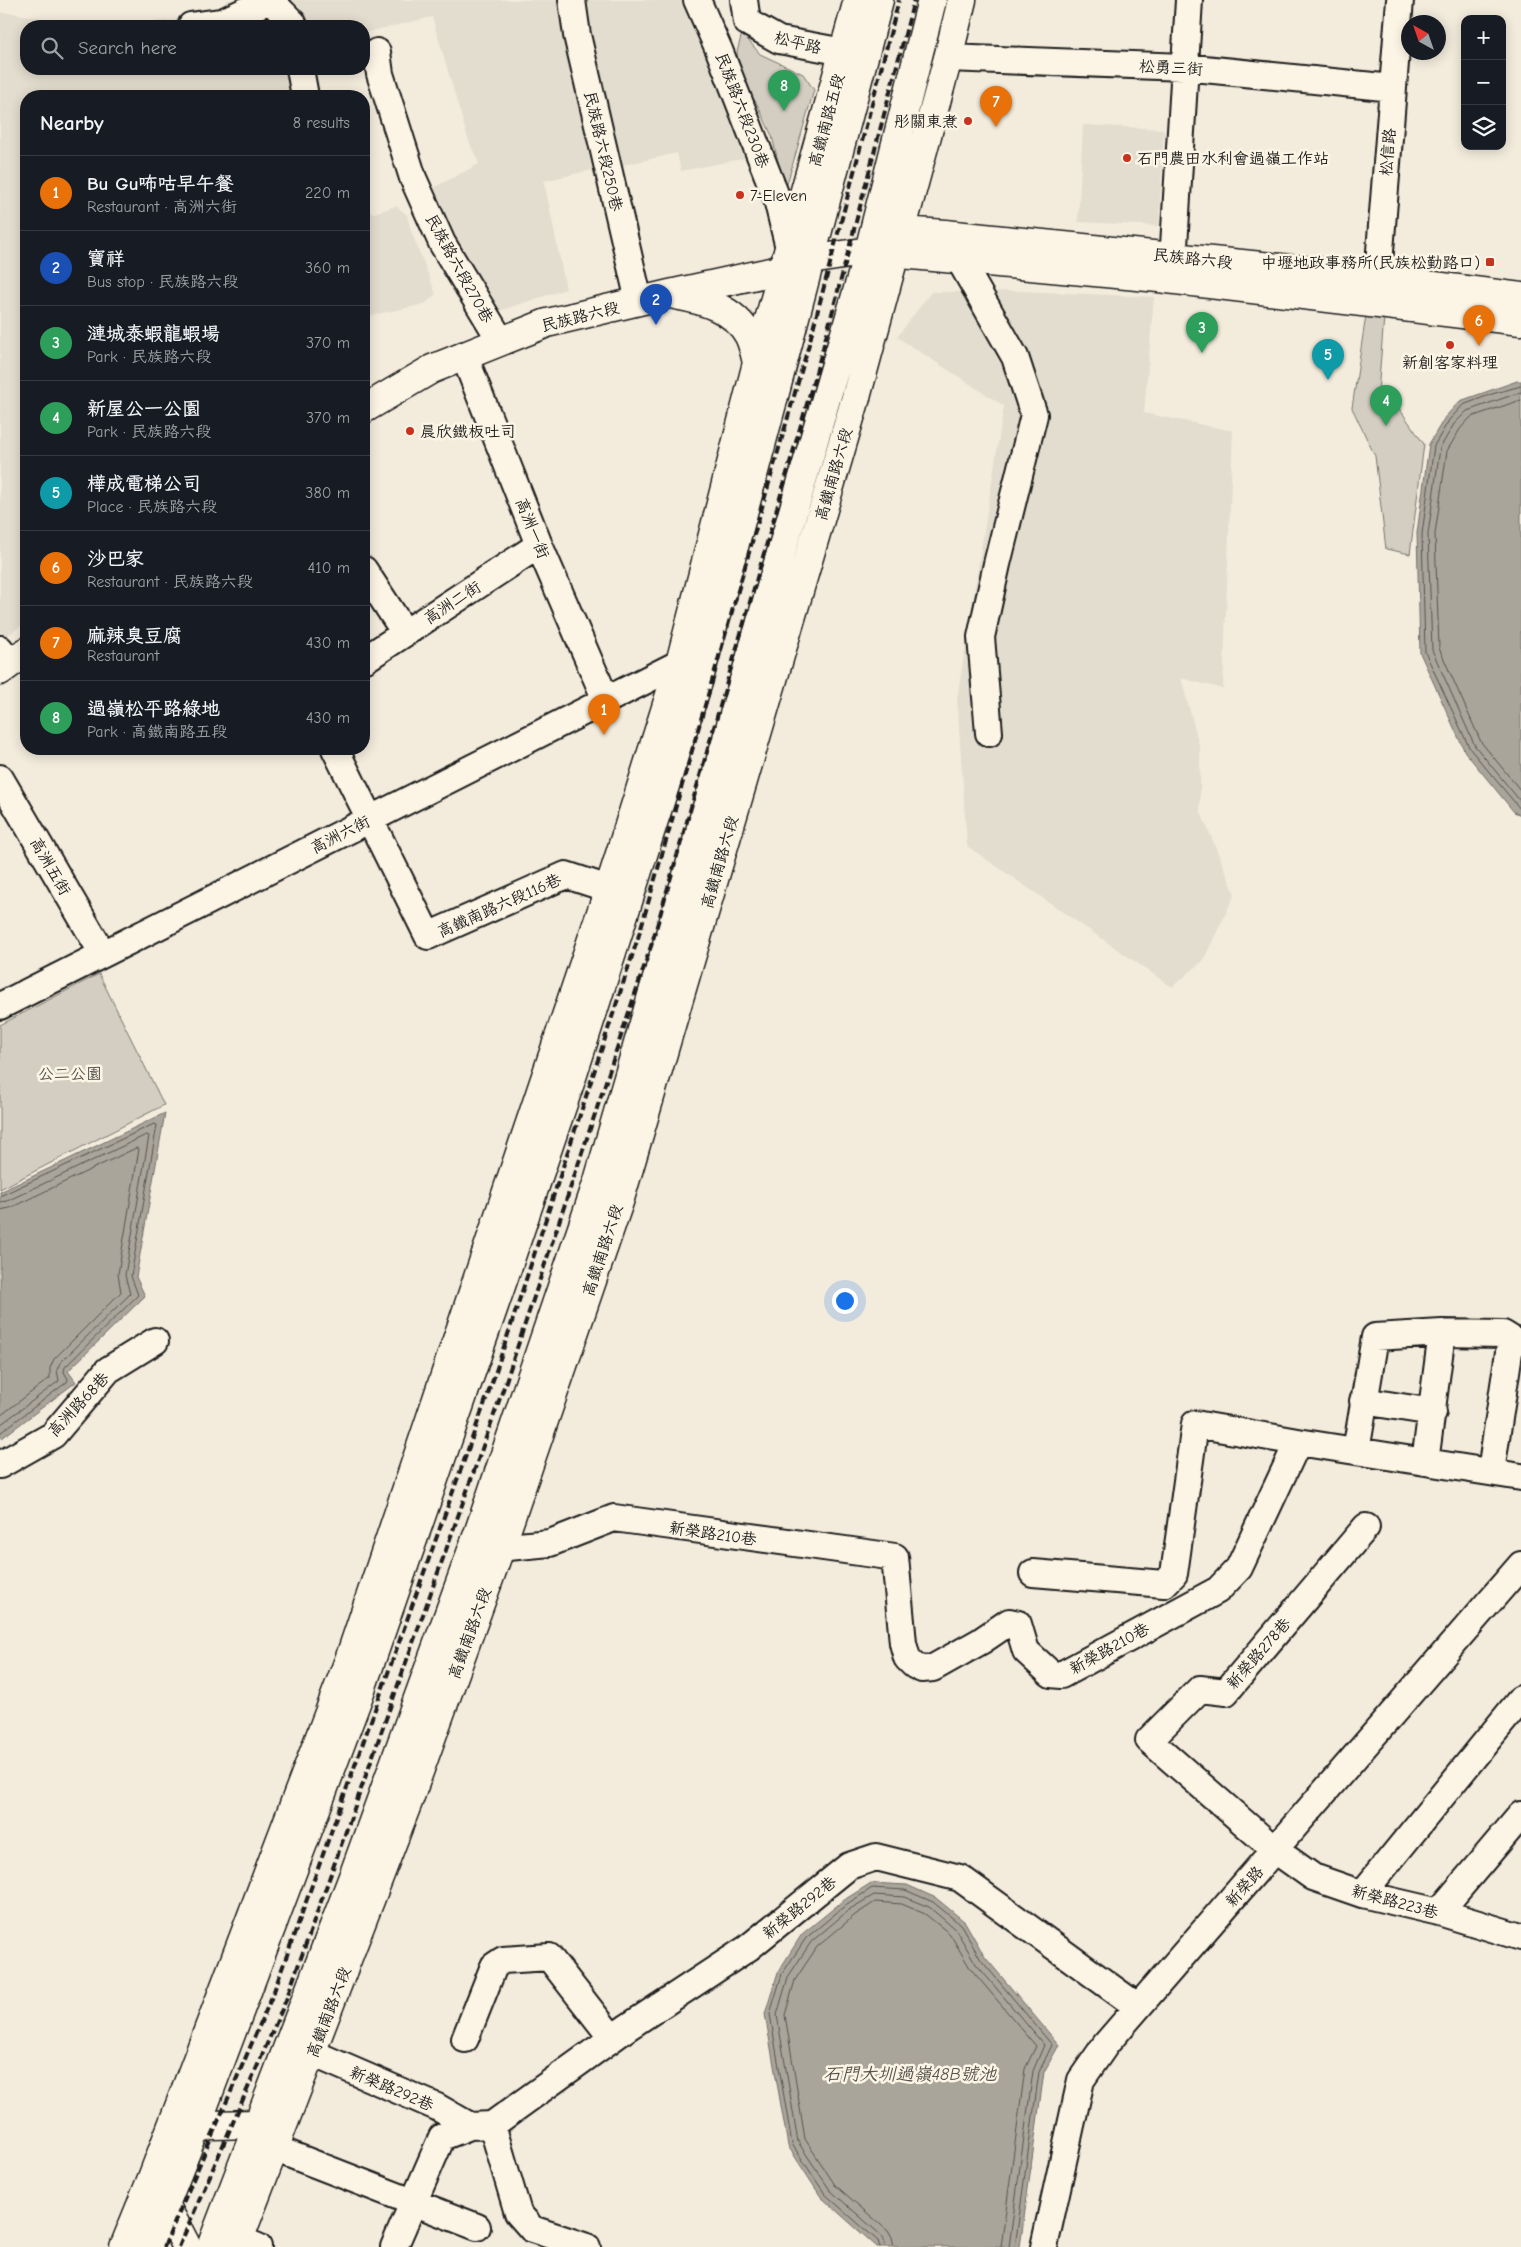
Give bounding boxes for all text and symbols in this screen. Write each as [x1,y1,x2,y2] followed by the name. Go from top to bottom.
[1401,15,1446,60] north arrow
[1461,15,1506,150] map controls
[1461,15,1506,60] button: +
[20,20,370,75] search box
[772,28,823,58] street label: 松平路
[38,34,66,62] icon: search
[78,37,177,59] text: Search here
[712,50,772,171] street label: 民族路六段230巷
[1139,57,1203,79] street label: 松勇三街
[1461,60,1506,105] button: −
[768,70,800,111] pin: 8
[806,72,848,169] street label: 高鐵南路五段
[980,86,1012,127] pin: 7
[580,89,626,213] street label: 民族路六段250巷
[1461,105,1506,150] button: layers
[40,111,104,135] text: Nearby
[894,113,958,131] place label: 彤關東煮
[293,114,350,132] text: 8 results
[962,115,974,127] marker: 彤關東煮
[1377,127,1399,177] street label: 松信路
[1137,150,1329,168] place label: 石門農田水利會過嶺工作站
[1121,152,1133,164] marker: 石門農田水利會過嶺工作站
[87,173,233,195] text: Bu Gu咘咕早午餐
[53,184,59,202] text: 1
[305,184,350,202] text: 220 m
[750,187,807,205] place label: 7-Eleven
[734,189,746,201] marker: 7-Eleven
[87,198,237,216] text: Restaurant · 高洲六街
[422,211,496,326] street label: 民族路六段270巷
[1152,246,1234,272] street label: 民族路六段
[87,248,125,270] text: 寶祥
[1261,254,1480,272] place label: 中壢地政事務所(民族松勤路口)
[1484,256,1496,268] marker: 中壢地政事務所(民族松勤路口)
[52,259,60,277] text: 2
[305,259,350,277] text: 360 m
[87,273,238,291] text: Bus stop · 民族路六段
[640,284,672,325] pin: 2
[539,299,621,335] street label: 民族路六段
[1463,305,1495,346] pin: 6
[1186,312,1218,353] pin: 3
[87,323,220,345] text: 漣城泰蝦龍蝦場
[52,334,60,352] text: 3
[306,334,350,352] text: 370 m
[1312,339,1344,380] pin: 5
[1444,339,1456,351] marker: 新創客家料理
[87,348,211,366] text: Park · 民族路六段
[1402,354,1498,372] place label: 新創客家料理
[1370,385,1402,426] pin: 4
[87,398,201,420] text: 新屋公一公園
[52,409,60,427] text: 4
[306,409,350,427] text: 370 m
[87,423,211,441] text: Park · 民族路六段
[420,423,516,441] place label: 晨欣鐵板吐司
[404,425,416,437] marker: 晨欣鐵板吐司
[812,426,856,523] street label: 高鐵南路六段
[87,473,201,495] text: 樺成電梯公司
[52,484,60,502] text: 5
[305,484,350,502] text: 380 m
[512,495,552,561] street label: 高洲一街
[87,498,217,516] text: Place · 民族路六段
[87,548,144,570] text: 沙巴家
[52,559,60,577] text: 6
[308,559,350,577] text: 410 m
[87,573,253,591] text: Restaurant · 民族路六段
[421,578,484,628] street label: 高洲二街
[87,625,182,647] text: 麻辣臭豆腐
[52,634,60,652] text: 7
[306,634,350,652] text: 430 m
[87,647,159,665] text: Restaurant
[588,694,620,735] pin: 1
[87,698,220,720] text: 過嶺松平路綠地
[52,709,60,727] text: 8
[306,709,350,727] text: 430 m
[87,723,227,741] text: Park · 高鐵南路五段
[308,812,373,857] street label: 高洲六街
[698,814,742,911] street label: 高鐵南路六段
[26,834,74,899] street label: 高洲五街
[435,871,564,941] street label: 高鐵南路六段116巷
[38,1065,102,1083] park label: 公二公園
[580,1202,626,1299] street label: 高鐵南路六段
[832,1288,858,1314] your location
[45,1369,113,1440] street label: 高洲路68巷
[668,1519,758,1549] street label: 新榮路210巷
[445,1585,495,1682] street label: 高鐵南路六段
[1223,1615,1294,1693] street label: 新榮路278巷
[1066,1620,1153,1678] street label: 新榮路210巷
[1222,1863,1267,1911] street label: 新榮路
[759,1873,840,1943] street label: 新榮路292巷
[1350,1882,1440,1922] street label: 新榮路223巷
[303,1964,355,2060] street label: 高鐵南路六段
[347,2063,436,2115] street label: 新榮路292巷
[823,2064,998,2085] water label: 石門大圳過嶺48B號池

